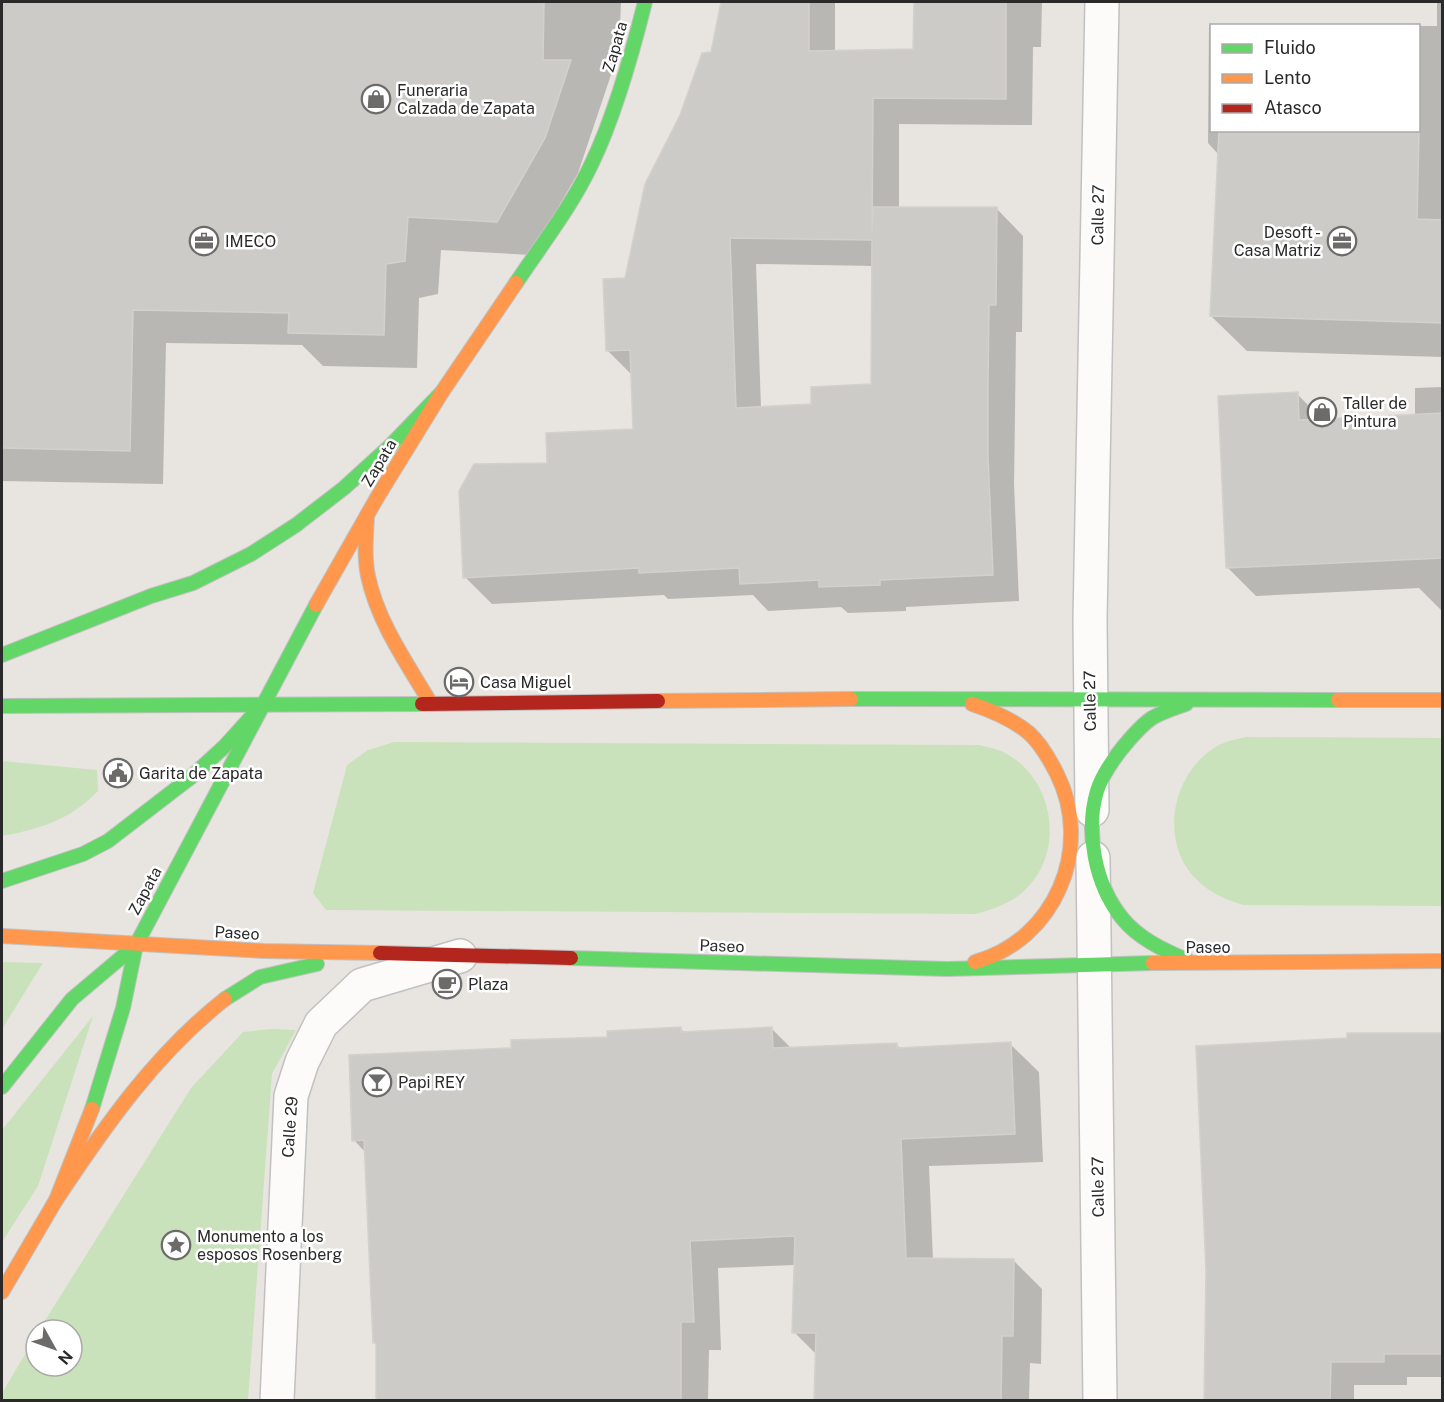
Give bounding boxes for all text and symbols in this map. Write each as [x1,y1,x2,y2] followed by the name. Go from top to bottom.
[599,19,631,75] street label: Zapata
[1210,24,1420,132] legend
[1264,37,1316,58] text: Fluido
[1264,67,1311,88] text: Lento
[397,81,535,118] place label: Funeraria Calzada de Zapata
[360,83,392,115] shop icon: Funeraria Calzada de Zapata
[1264,97,1322,118] text: Atasco
[1088,184,1108,246] street label: Calle 27
[1234,223,1321,260] place label: Desoft - Casa Matriz
[188,225,220,257] office icon: IMECO
[1326,225,1358,257] office icon: Desoft - Casa Matriz
[225,232,276,251] place label: IMECO
[1343,394,1407,431] place label: Taller de Pintura
[1306,396,1338,428] shop icon: Taller de Pintura
[357,436,401,490] street label: Zapata
[443,666,475,698] hotel icon: Casa Miguel
[1080,670,1100,732] street label: Calle 27
[480,673,572,692] place label: Casa Miguel
[102,757,134,789] public building icon: Garita de Zapata
[139,764,263,783] place label: Garita de Zapata
[124,864,166,918] street label: Zapata
[214,922,260,944] street label: Paseo
[699,936,745,956] street label: Paseo
[1185,938,1231,957] street label: Paseo
[431,968,463,1000] cafe icon: Plaza
[468,975,508,994] place label: Plaza
[361,1066,393,1098] bar icon: Papi REY
[398,1073,465,1092] place label: Papi REY
[278,1096,302,1158] street label: Calle 29
[1088,1156,1108,1218] street label: Calle 27
[197,1227,342,1264] place label: Monumento a los esposos Rosenberg
[160,1229,192,1261] place icon: Monumento a los esposos Rosenberg
[24,1318,84,1378] north arrow
[54,1346,76,1368] text: N

